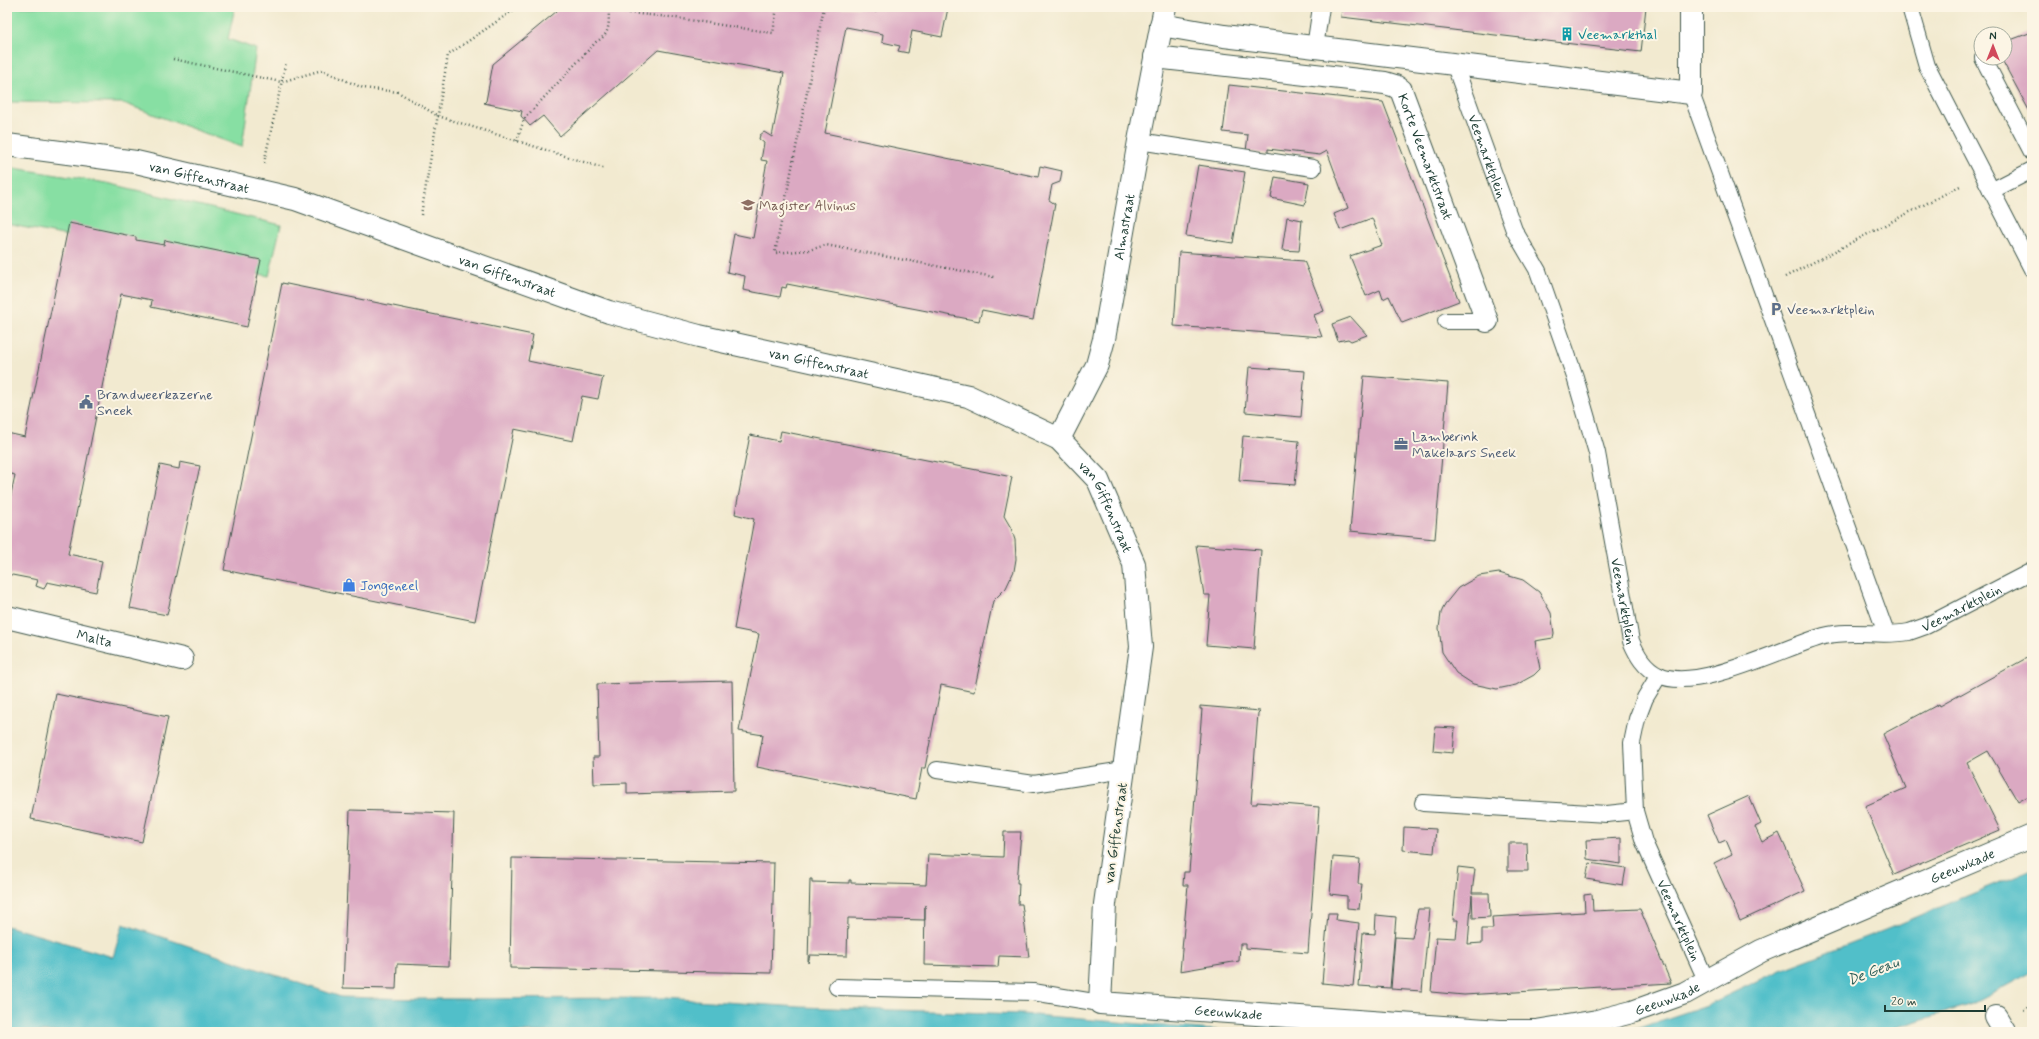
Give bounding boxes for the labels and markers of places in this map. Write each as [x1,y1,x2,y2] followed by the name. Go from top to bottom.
[1559,26,1575,42] building icon: Veemarkthal
[1578,26,1657,44] place label: Veemarkthal
[740,197,756,213] school or university icon: Magister Alvinus
[759,197,856,217] place label: Magister Alvinus
[1768,301,1784,317] parking icon: Veemarktplein
[1787,301,1875,319] place label: Veemarktplein
[97,386,213,420] place label: Brandweerkazerne Sneek
[78,394,94,410] public building icon: Brandweerkazerne Sneek
[1412,428,1516,462] place label: Lamberink Makelaars Sneek
[1393,436,1409,452] office icon: Lamberink Makelaars Sneek
[341,577,357,593] shop icon: Jongeneel
[360,577,418,596] place label: Jongeneel

